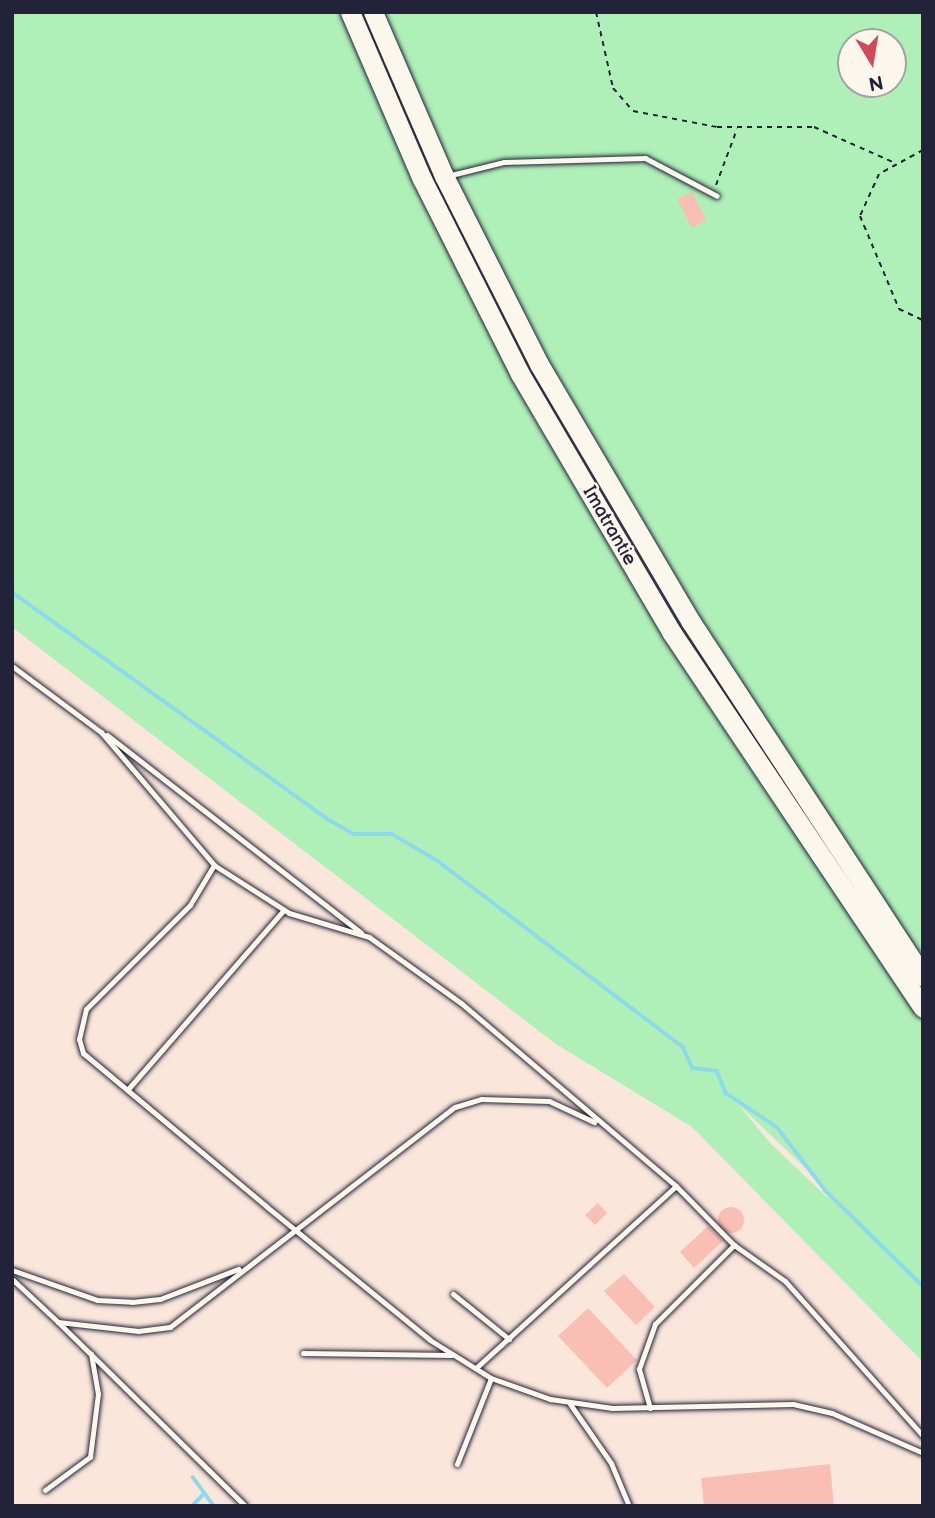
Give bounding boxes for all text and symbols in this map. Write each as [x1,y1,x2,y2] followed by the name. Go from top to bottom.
[837,28,907,98] north arrow
[867,69,885,95] text: N
[577,482,641,570] street label: Imatrantie

